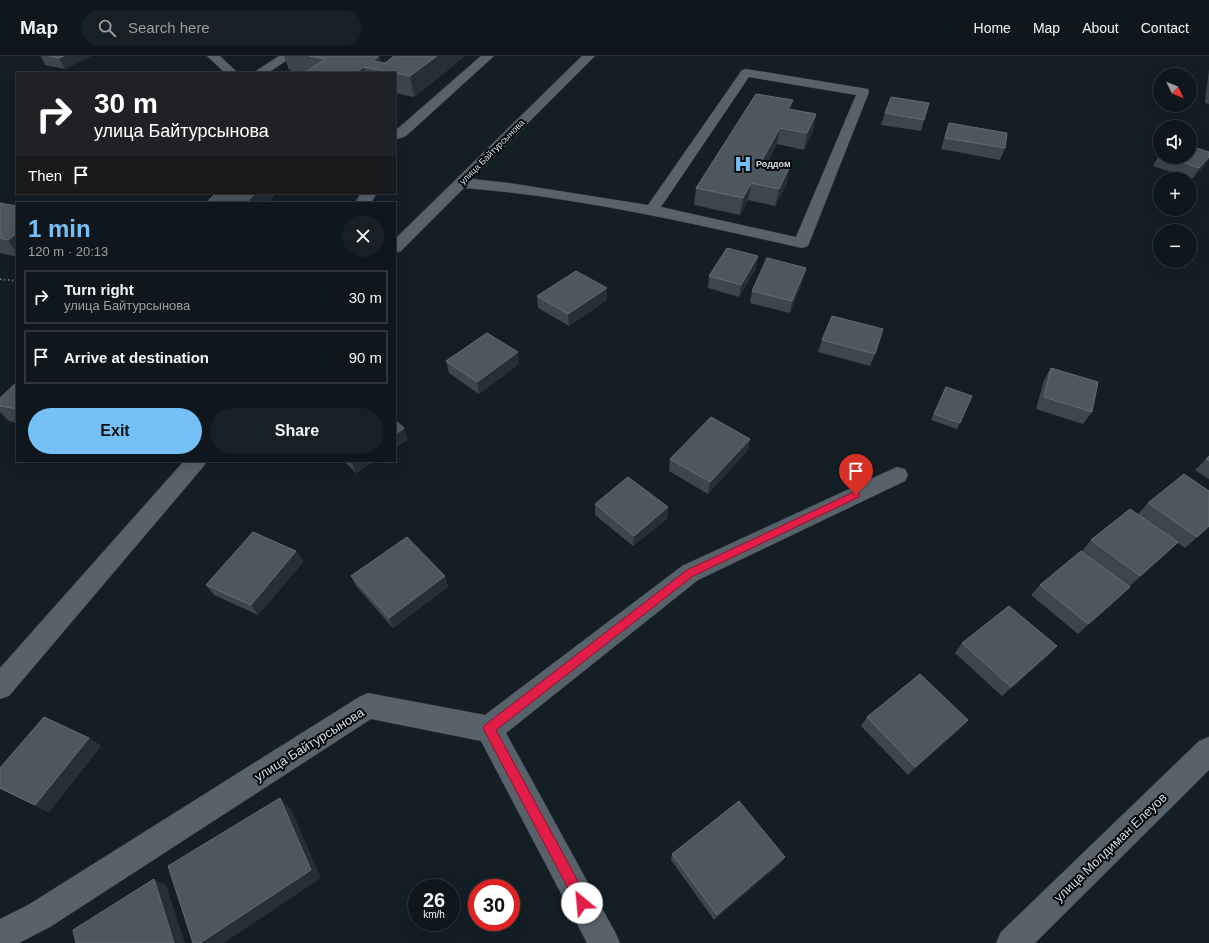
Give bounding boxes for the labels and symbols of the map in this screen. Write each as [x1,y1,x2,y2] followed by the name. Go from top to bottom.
[1153,68,1197,112] north arrow
[458,118,526,186] street label: улица Байтурсынова
[733,154,753,174] hospital icon: Роддом
[756,159,791,169] place label: Роддом
[839,454,873,495] pin
[252,704,367,784] street label: улица Байтурсынова
[1051,790,1170,905] street label: улица Молдиман Елеуов
[468,879,520,931] speed limit sign: 30
[561,882,603,924] position arrow

